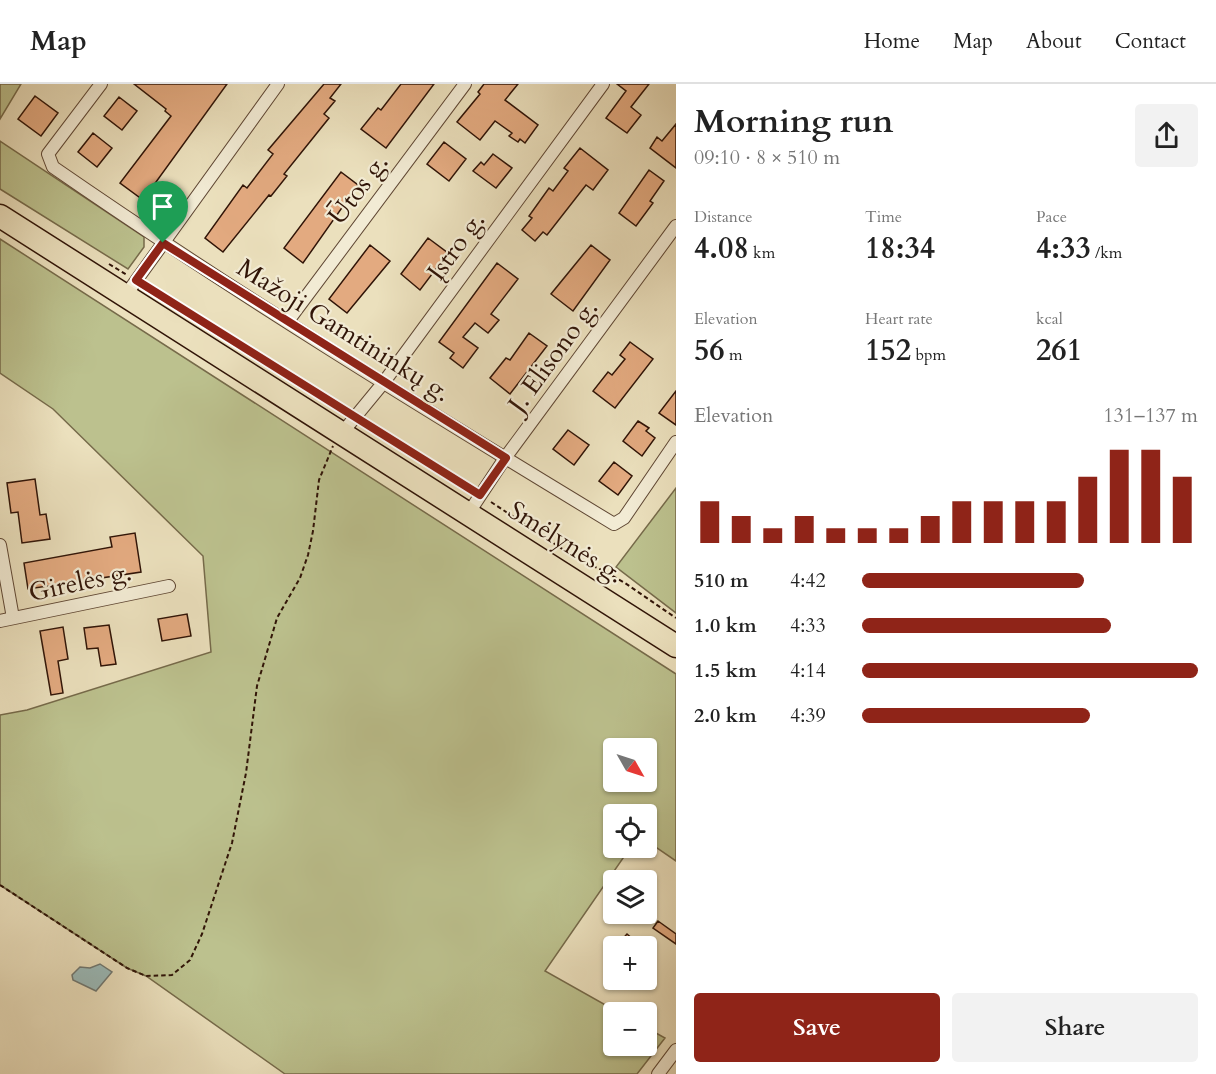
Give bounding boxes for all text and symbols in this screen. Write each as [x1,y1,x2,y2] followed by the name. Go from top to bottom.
[30,22,87,60] text: Map
[864,27,920,56] text: Home
[953,27,993,56] text: Map
[1026,27,1082,56] text: About
[1115,27,1186,56] text: Contact
[694,99,894,144] text: Morning run
[1135,104,1198,167] button: share
[694,144,840,171] text: 09:10 · 8 × 510 m
[320,146,396,232] street label: Ūtos g.
[137,181,188,243] pin
[146,190,179,223] icon: arrive
[419,204,493,288] street label: Įstro g.
[694,206,752,228] text: Distance
[865,206,902,228] text: Time
[1036,206,1067,228] text: Pace
[694,228,749,269] text: 4.08
[865,228,935,269] text: 18:34
[1036,228,1091,269] text: 4:33
[749,242,775,264] text: km
[1091,242,1122,264] text: /km
[231,250,457,410] street label: Mažoji Gamtininkų g.
[498,292,606,423] street label: J. Elisono g.
[694,308,758,330] text: Elevation
[865,308,933,330] text: Heart rate
[1036,308,1063,330] text: kcal
[694,330,725,371] text: 56
[865,330,911,371] text: 152
[1036,330,1082,371] text: 261
[725,344,743,366] text: m
[911,344,946,366] text: bpm
[694,402,773,429] text: Elevation
[1103,402,1198,429] text: 131–137 m
[501,493,631,591] street label: Smėlynės g.
[25,554,135,610] street label: Girelės g.
[694,567,749,594] text: 510 m
[790,567,826,594] text: 4:42
[694,612,757,639] text: 1.0 km
[790,612,826,639] text: 4:33
[694,657,757,684] text: 1.5 km
[790,657,826,684] text: 4:14
[694,702,757,729] text: 2.0 km
[790,702,826,729] text: 4:39
[603,738,657,792] north arrow
[603,738,657,1056] map controls
[603,804,657,858] button: locate
[603,870,657,924] button: layers
[603,936,657,990] button: +
[694,993,940,1062] button: Save
[952,993,1198,1062] button: Share
[603,1002,657,1056] button: −

